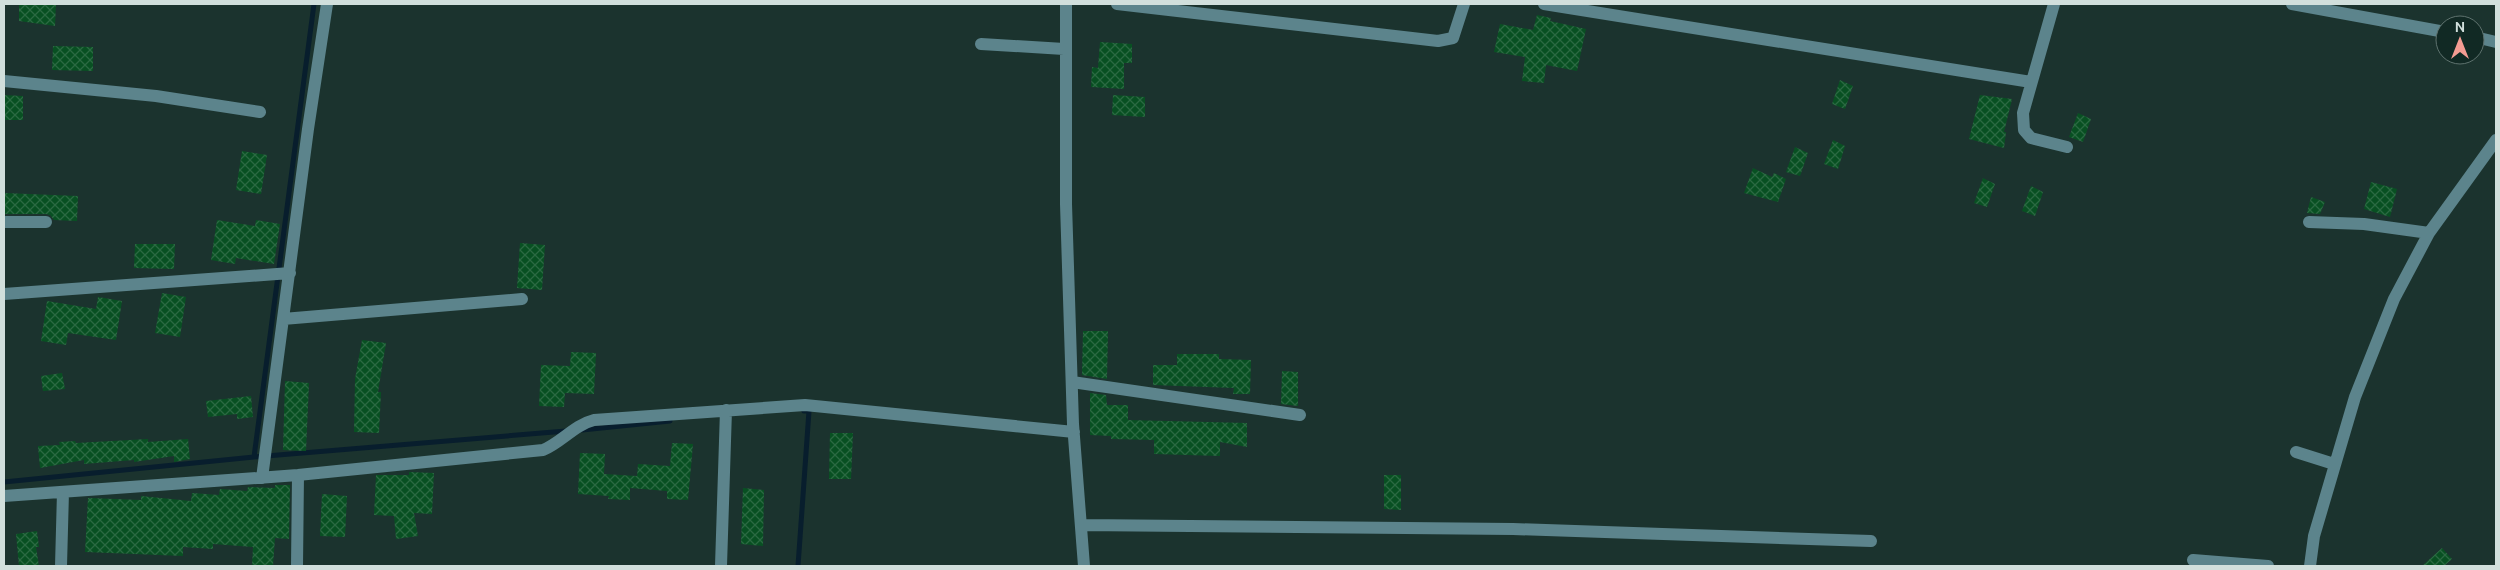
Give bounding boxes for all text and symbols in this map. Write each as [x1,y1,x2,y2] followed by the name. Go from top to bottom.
[2435,15,2485,65] north arrow
[2455,19,2465,35] text: N

